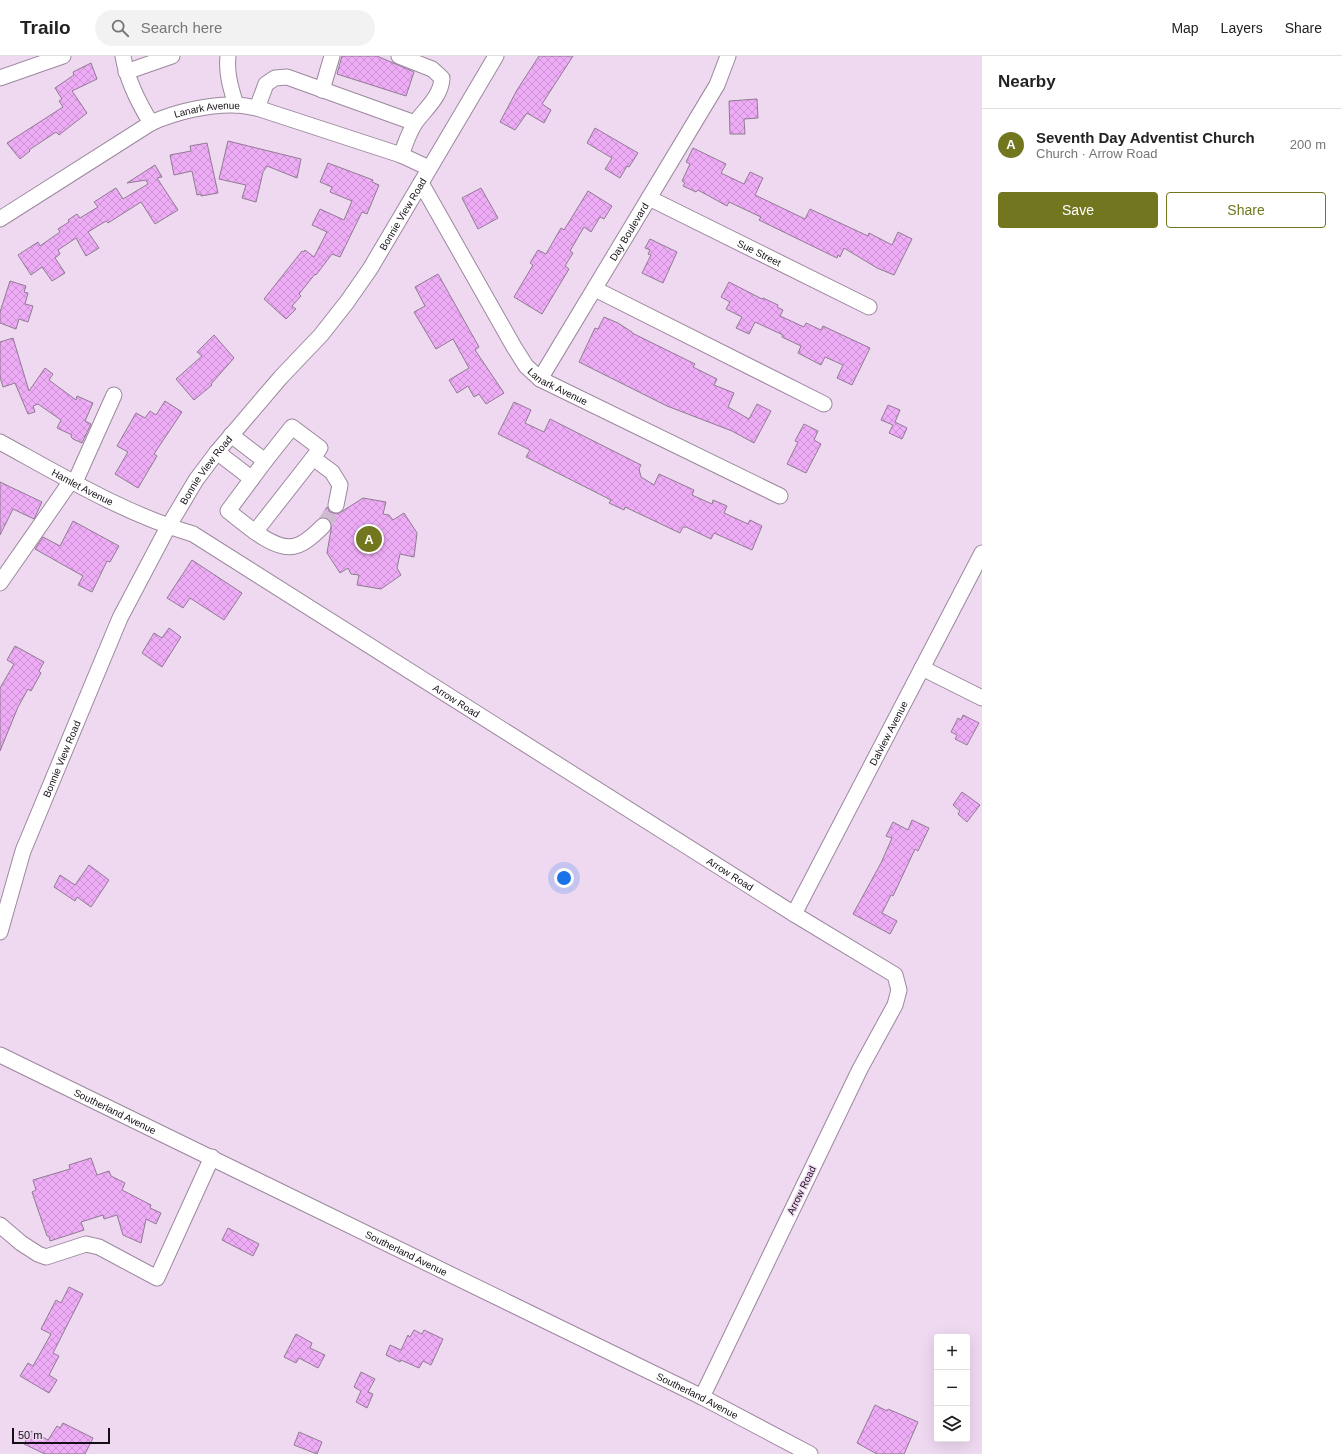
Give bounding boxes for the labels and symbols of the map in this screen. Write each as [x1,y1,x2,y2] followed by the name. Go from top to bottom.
[173,100,240,120] street label: Lanark Avenue
[377,176,429,252] street label: Bonnie View Road
[608,201,651,263] street label: Day Boulevard
[735,238,783,269] street label: Sue Street
[525,366,589,407] street label: Lanark Avenue
[178,434,234,506] street label: Bonnie View Road
[50,467,115,508] street label: Hamlet Avenue
[356,524,382,554] pin: A
[431,682,482,720] street label: Arrow Road
[867,699,910,767] street label: Dalview Avenue
[41,719,83,799] street label: Bonnie View Road
[705,855,755,893] street label: Arrow Road
[554,868,574,888] your location
[72,1087,158,1136] street label: Southerland Avenue
[785,1164,818,1216] street label: Arrow Road
[363,1229,449,1278] street label: Southerland Avenue
[655,1371,740,1421] street label: Southerland Avenue
[12,1426,110,1445] scale bar

